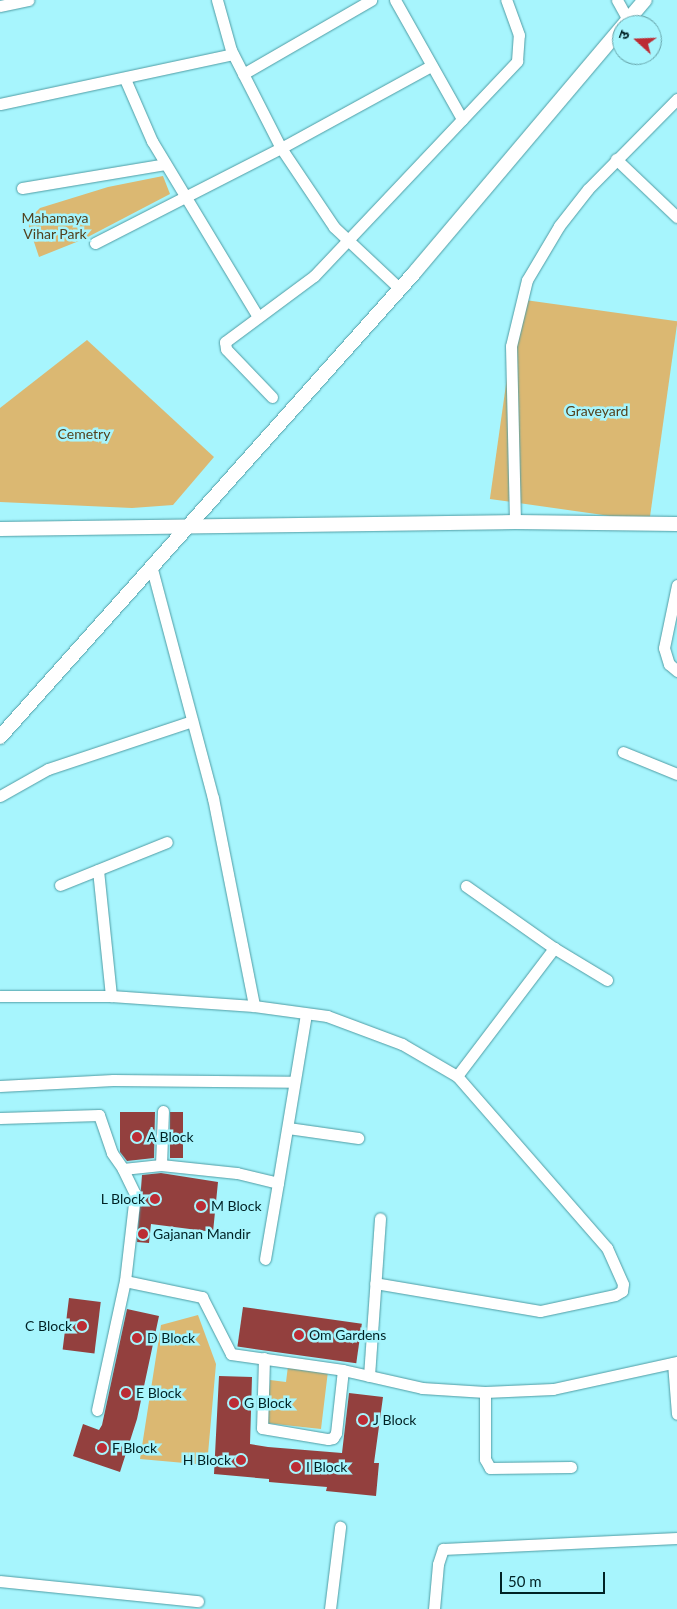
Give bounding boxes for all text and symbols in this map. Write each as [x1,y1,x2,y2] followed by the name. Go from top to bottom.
[612,15,662,65] north arrow
[614,28,633,42] text: उ
[22,210,88,242] park label: Mahamaya Vihar Park
[566,403,628,419] park label: Graveyard
[58,426,110,442] park label: Cemetry
[147,1129,194,1145] place label: A Block
[131,1131,143,1143] marker: A Block
[100,1191,145,1207] place label: L Block
[149,1193,161,1205] marker: L Block
[211,1198,262,1214] place label: M Block
[195,1200,207,1212] marker: M Block
[153,1226,250,1242] place label: Gajanan Mandir
[137,1228,149,1240] marker: Gajanan Mandir
[25,1318,72,1334] place label: C Block
[76,1320,88,1332] marker: C Block
[309,1327,386,1343] place label: Om Gardens
[293,1329,305,1341] marker: Om Gardens
[147,1330,195,1346] place label: D Block
[131,1332,143,1344] marker: D Block
[136,1385,182,1401] place label: E Block
[120,1387,132,1399] marker: E Block
[244,1395,292,1411] place label: G Block
[228,1397,240,1409] marker: G Block
[373,1412,416,1428] place label: J Block
[357,1414,369,1426] marker: J Block
[112,1440,157,1456] place label: F Block
[96,1442,108,1454] marker: F Block
[183,1452,231,1468] place label: H Block
[235,1454,247,1466] marker: H Block
[306,1459,347,1475] place label: I Block
[290,1461,302,1473] marker: I Block
[502,1562,607,1594] scale bar
[508,1572,542,1590] text: 50 m

